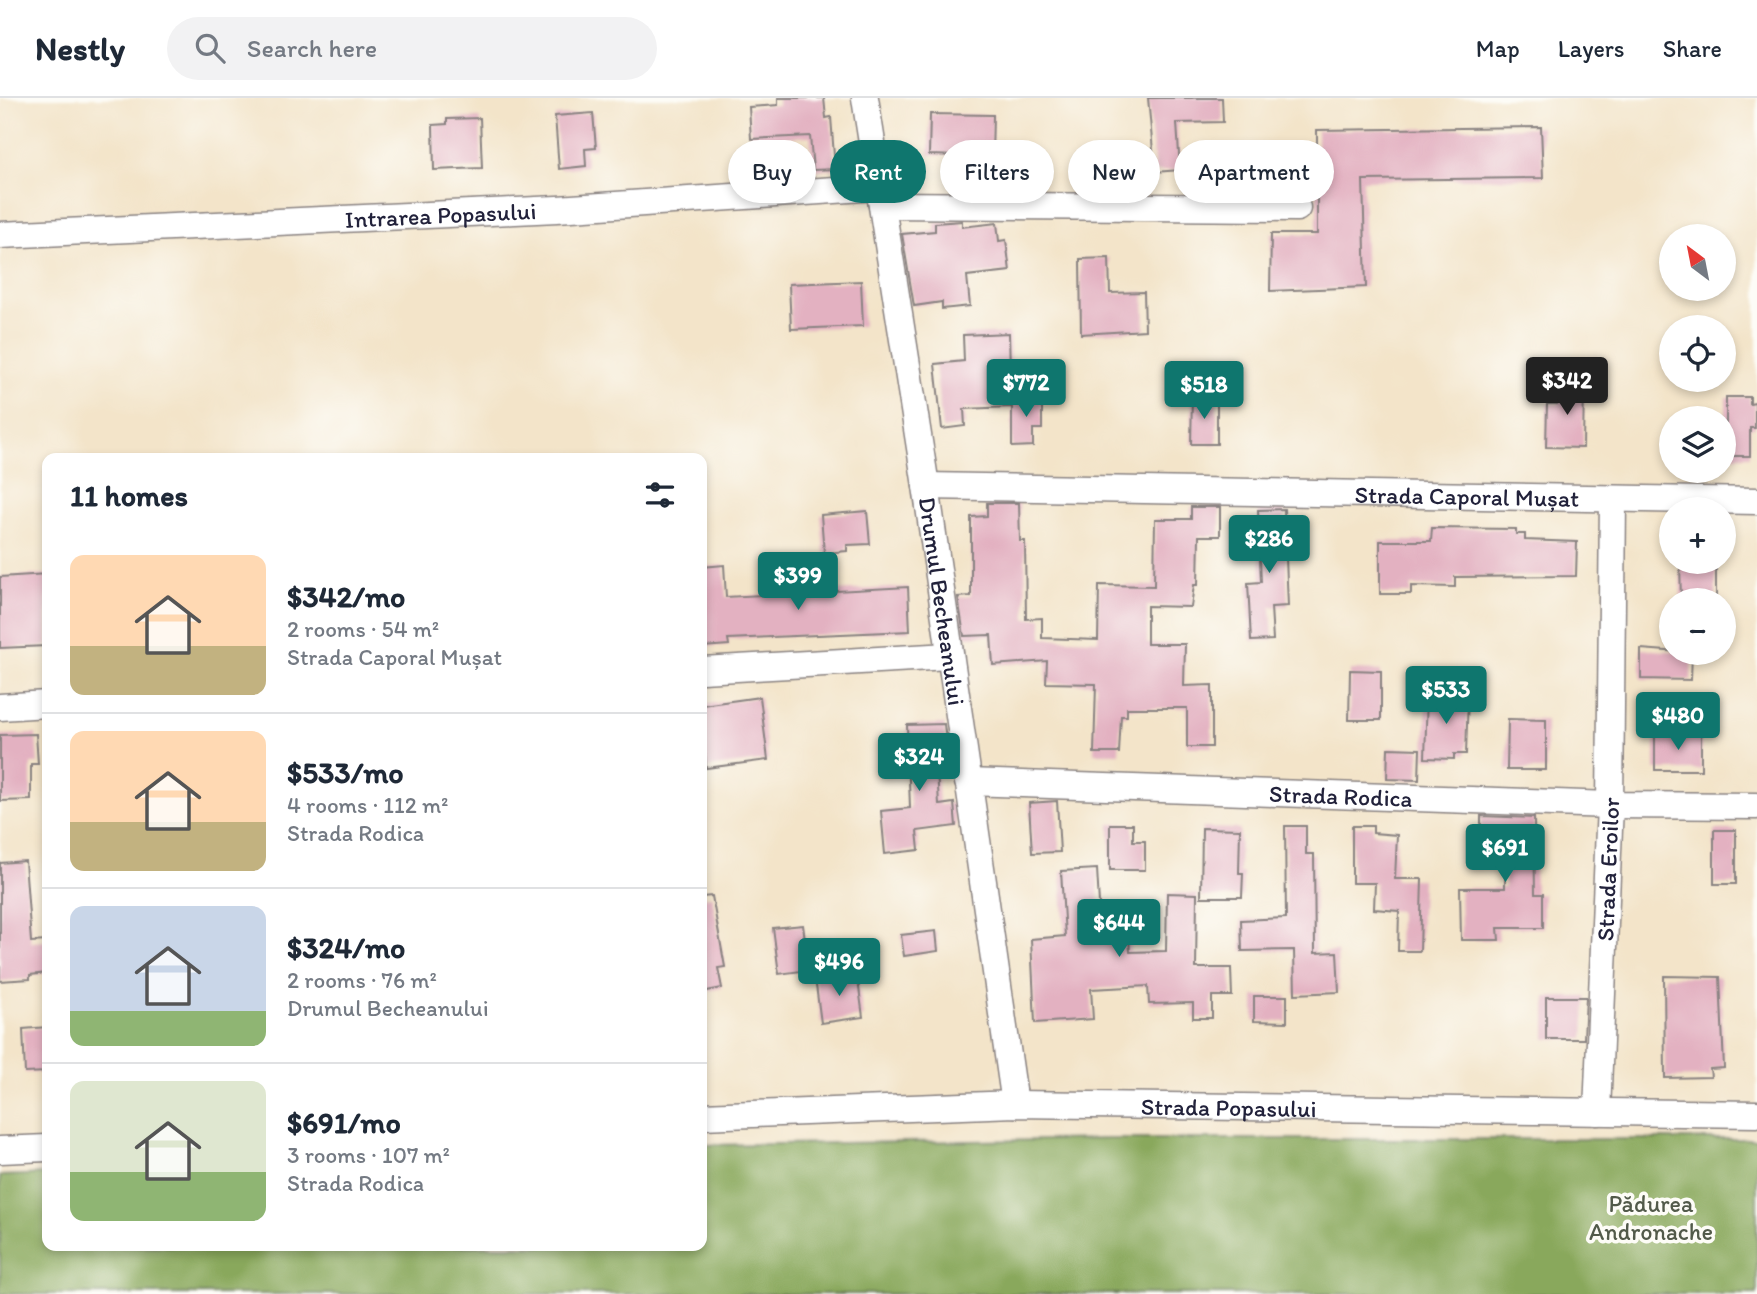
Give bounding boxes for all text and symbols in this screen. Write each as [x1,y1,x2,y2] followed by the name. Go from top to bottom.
[167,17,657,80] search box
[35,29,125,68] text: Nestly
[191,29,229,67] icon: search
[247,32,377,64] text: Search here
[1476,34,1520,63] text: Map
[1558,34,1625,63] text: Layers
[1663,34,1722,63] text: Share
[728,140,816,203] chip: Buy
[830,140,926,203] chip: Rent
[940,140,1054,203] chip: Filters
[1068,140,1160,203] chip: New
[1174,140,1334,203] chip: Apartment
[344,195,537,233] street label: Intrarea Popasului
[1659,224,1736,301] north arrow
[1659,224,1736,665] map controls
[1659,315,1736,392] button: locate
[1526,358,1608,417] pin: $342
[985,360,1067,419] pin: $772
[1163,362,1245,421] pin: $518
[1542,366,1592,394] text: $342
[1003,368,1049,396] text: $772
[1180,370,1228,398] text: $518
[1659,406,1736,483] button: layers
[641,476,679,514] icon: filters
[70,477,188,514] text: 11 homes
[1354,479,1580,512] street label: Strada Caporal Mușat
[913,495,972,707] street label: Drumul Becheanului
[1659,497,1736,574] button: +
[1228,516,1310,575] pin: $286
[1245,524,1293,552] text: $286
[757,552,839,612] pin: $399
[774,561,822,589] text: $399
[287,578,405,615] text: $342/mo
[126,583,210,667] icon: home
[1659,588,1736,665] button: −
[287,615,439,643] text: 2 rooms · 54 m²
[287,643,502,671] text: Strada Caporal Mușat
[1405,666,1487,726] pin: $533
[1422,675,1470,703] text: $533
[1637,692,1719,752] pin: $480
[1652,701,1704,729] text: $480
[878,734,960,793] pin: $324
[894,742,944,770] text: $324
[287,754,404,791] text: $533/mo
[126,759,210,843] icon: home
[1269,778,1413,812] street label: Strada Rodica
[287,791,448,819] text: 4 rooms · 112 m²
[1590,797,1625,942] street label: Strada Eroilor
[287,819,424,847] text: Strada Rodica
[1464,824,1546,884] pin: $691
[1482,833,1528,861] text: $691
[1078,900,1160,959] pin: $644
[1093,908,1145,936] text: $644
[287,929,405,966] text: $324/mo
[126,934,210,1018] icon: home
[798,939,880,998] pin: $496
[814,947,864,975] text: $496
[287,966,437,994] text: 2 rooms · 76 m²
[287,994,489,1022] text: Drumul Becheanului
[1141,1091,1317,1123] street label: Strada Popasului
[287,1104,401,1141] text: $691/mo
[126,1109,210,1193] icon: home
[287,1141,450,1169] text: 3 rooms · 107 m²
[287,1169,424,1197] text: Strada Rodica
[1589,1189,1713,1246] park label: Pădurea Andronache

